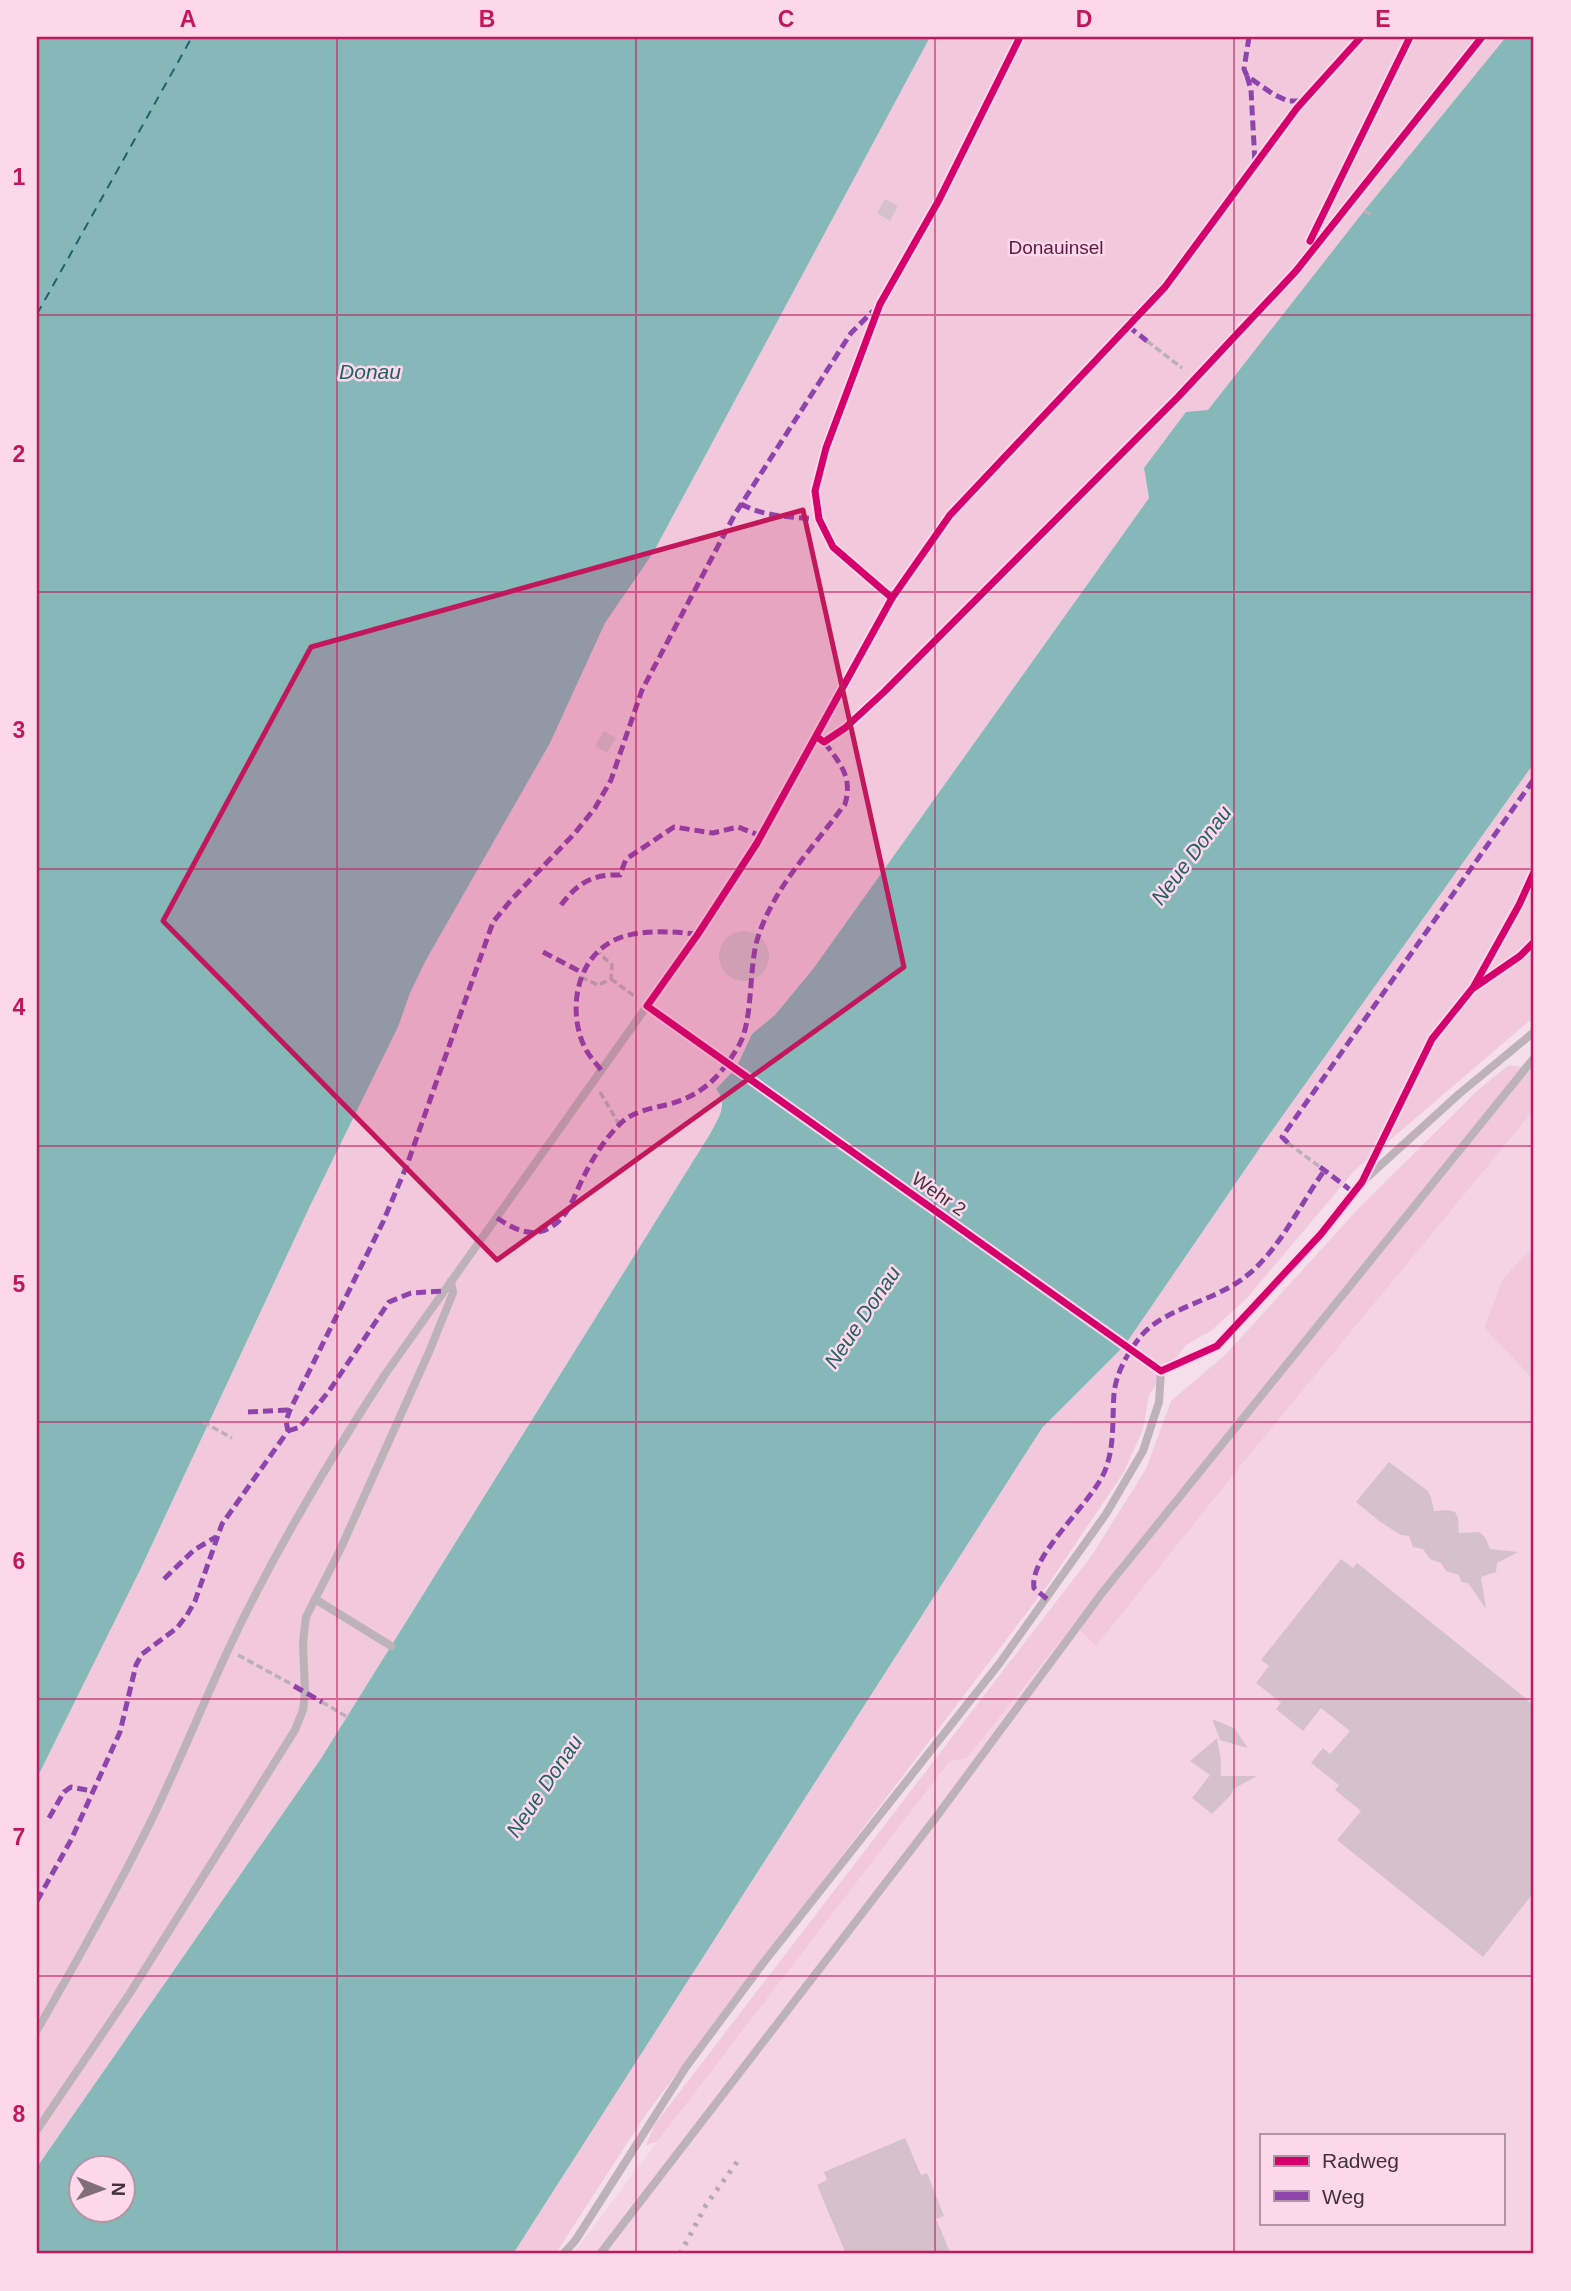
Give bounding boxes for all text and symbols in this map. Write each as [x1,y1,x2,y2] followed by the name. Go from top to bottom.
[180,6,196,32] text: A
[479,6,495,32] text: B
[778,6,794,32] text: C
[1076,6,1092,32] text: D
[1375,6,1391,32] text: E
[13,164,26,190] text: 1
[1008,237,1104,258] park label: Donauinsel
[339,360,401,383] water label: Donau
[13,441,25,467] text: 2
[13,717,25,743] text: 3
[1146,801,1236,909] water label: Neue Donau
[13,994,26,1020] text: 4
[908,1168,970,1220] street label: Wehr 2
[819,1261,905,1372] water label: Neue Donau
[13,1271,26,1297] text: 5
[13,1548,25,1574] text: 6
[501,1730,587,1841] water label: Neue Donau
[13,1824,25,1850] text: 7
[13,2101,26,2127] text: 8
[1260,2134,1504,2224] legend
[1322,2149,1399,2172] text: Radweg
[66,2154,136,2224] north arrow
[108,2182,129,2196] text: N
[1322,2185,1365,2208] text: Weg

